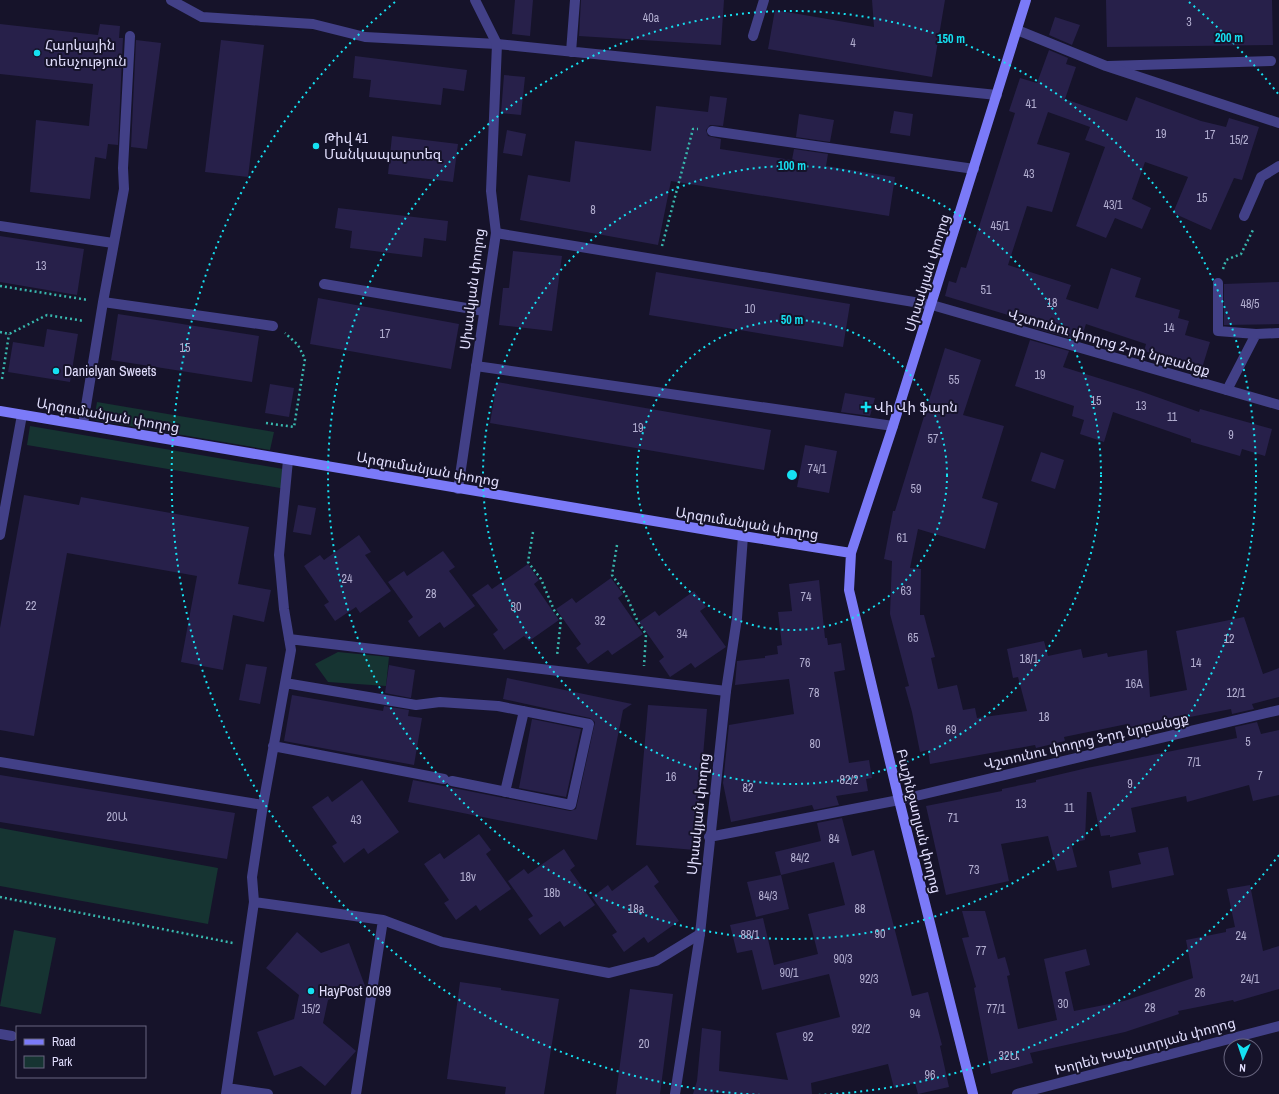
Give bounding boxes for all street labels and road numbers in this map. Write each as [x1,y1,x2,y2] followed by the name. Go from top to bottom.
[900,212,954,334] street label: Սիսակյան փողոց
[456,227,488,351] street label: Սիսակյան փողոց
[1006,304,1212,380] street label: Վշտունու փողոց 2-րդ նրբանցք
[35,394,181,436] street label: Արզումանյան փողոց
[355,448,501,490] street label: Արզումանյան փողոց
[674,503,820,543] street label: Արզումանյան փողոց
[982,709,1190,773] street label: Վշտունու փողոց 3-րդ նրբանցք
[892,747,946,895] street label: Բաշինջաղյան փողոց
[683,752,713,876] street label: Սիսակյան փողոց
[1053,1013,1237,1079] street label: Խորեն Խաչատրյան փողոց

